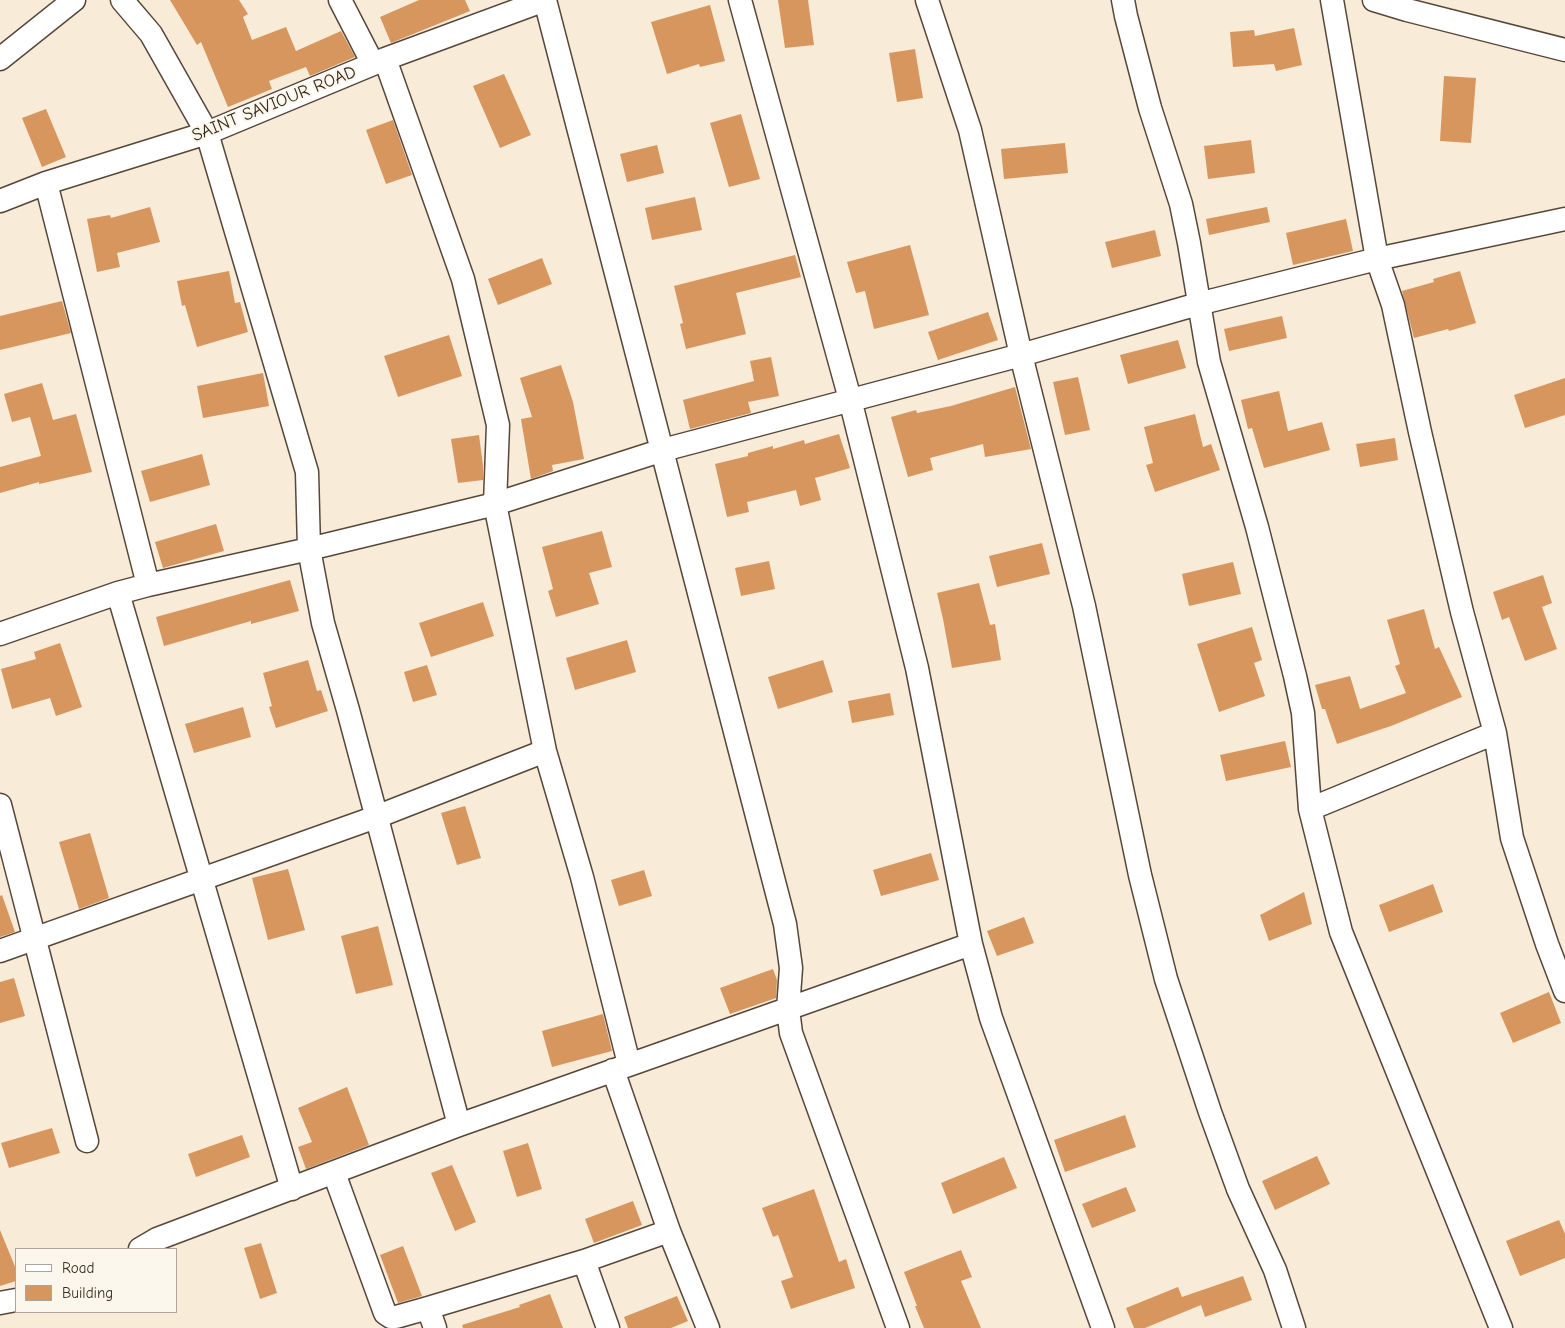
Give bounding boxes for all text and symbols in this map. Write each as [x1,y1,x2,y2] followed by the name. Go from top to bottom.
[189,61,359,147] street label: SAINT SAVIOUR ROAD
[15,1248,178,1313] legend
[62,1259,94,1277] text: Road
[62,1284,113,1302] text: Building

